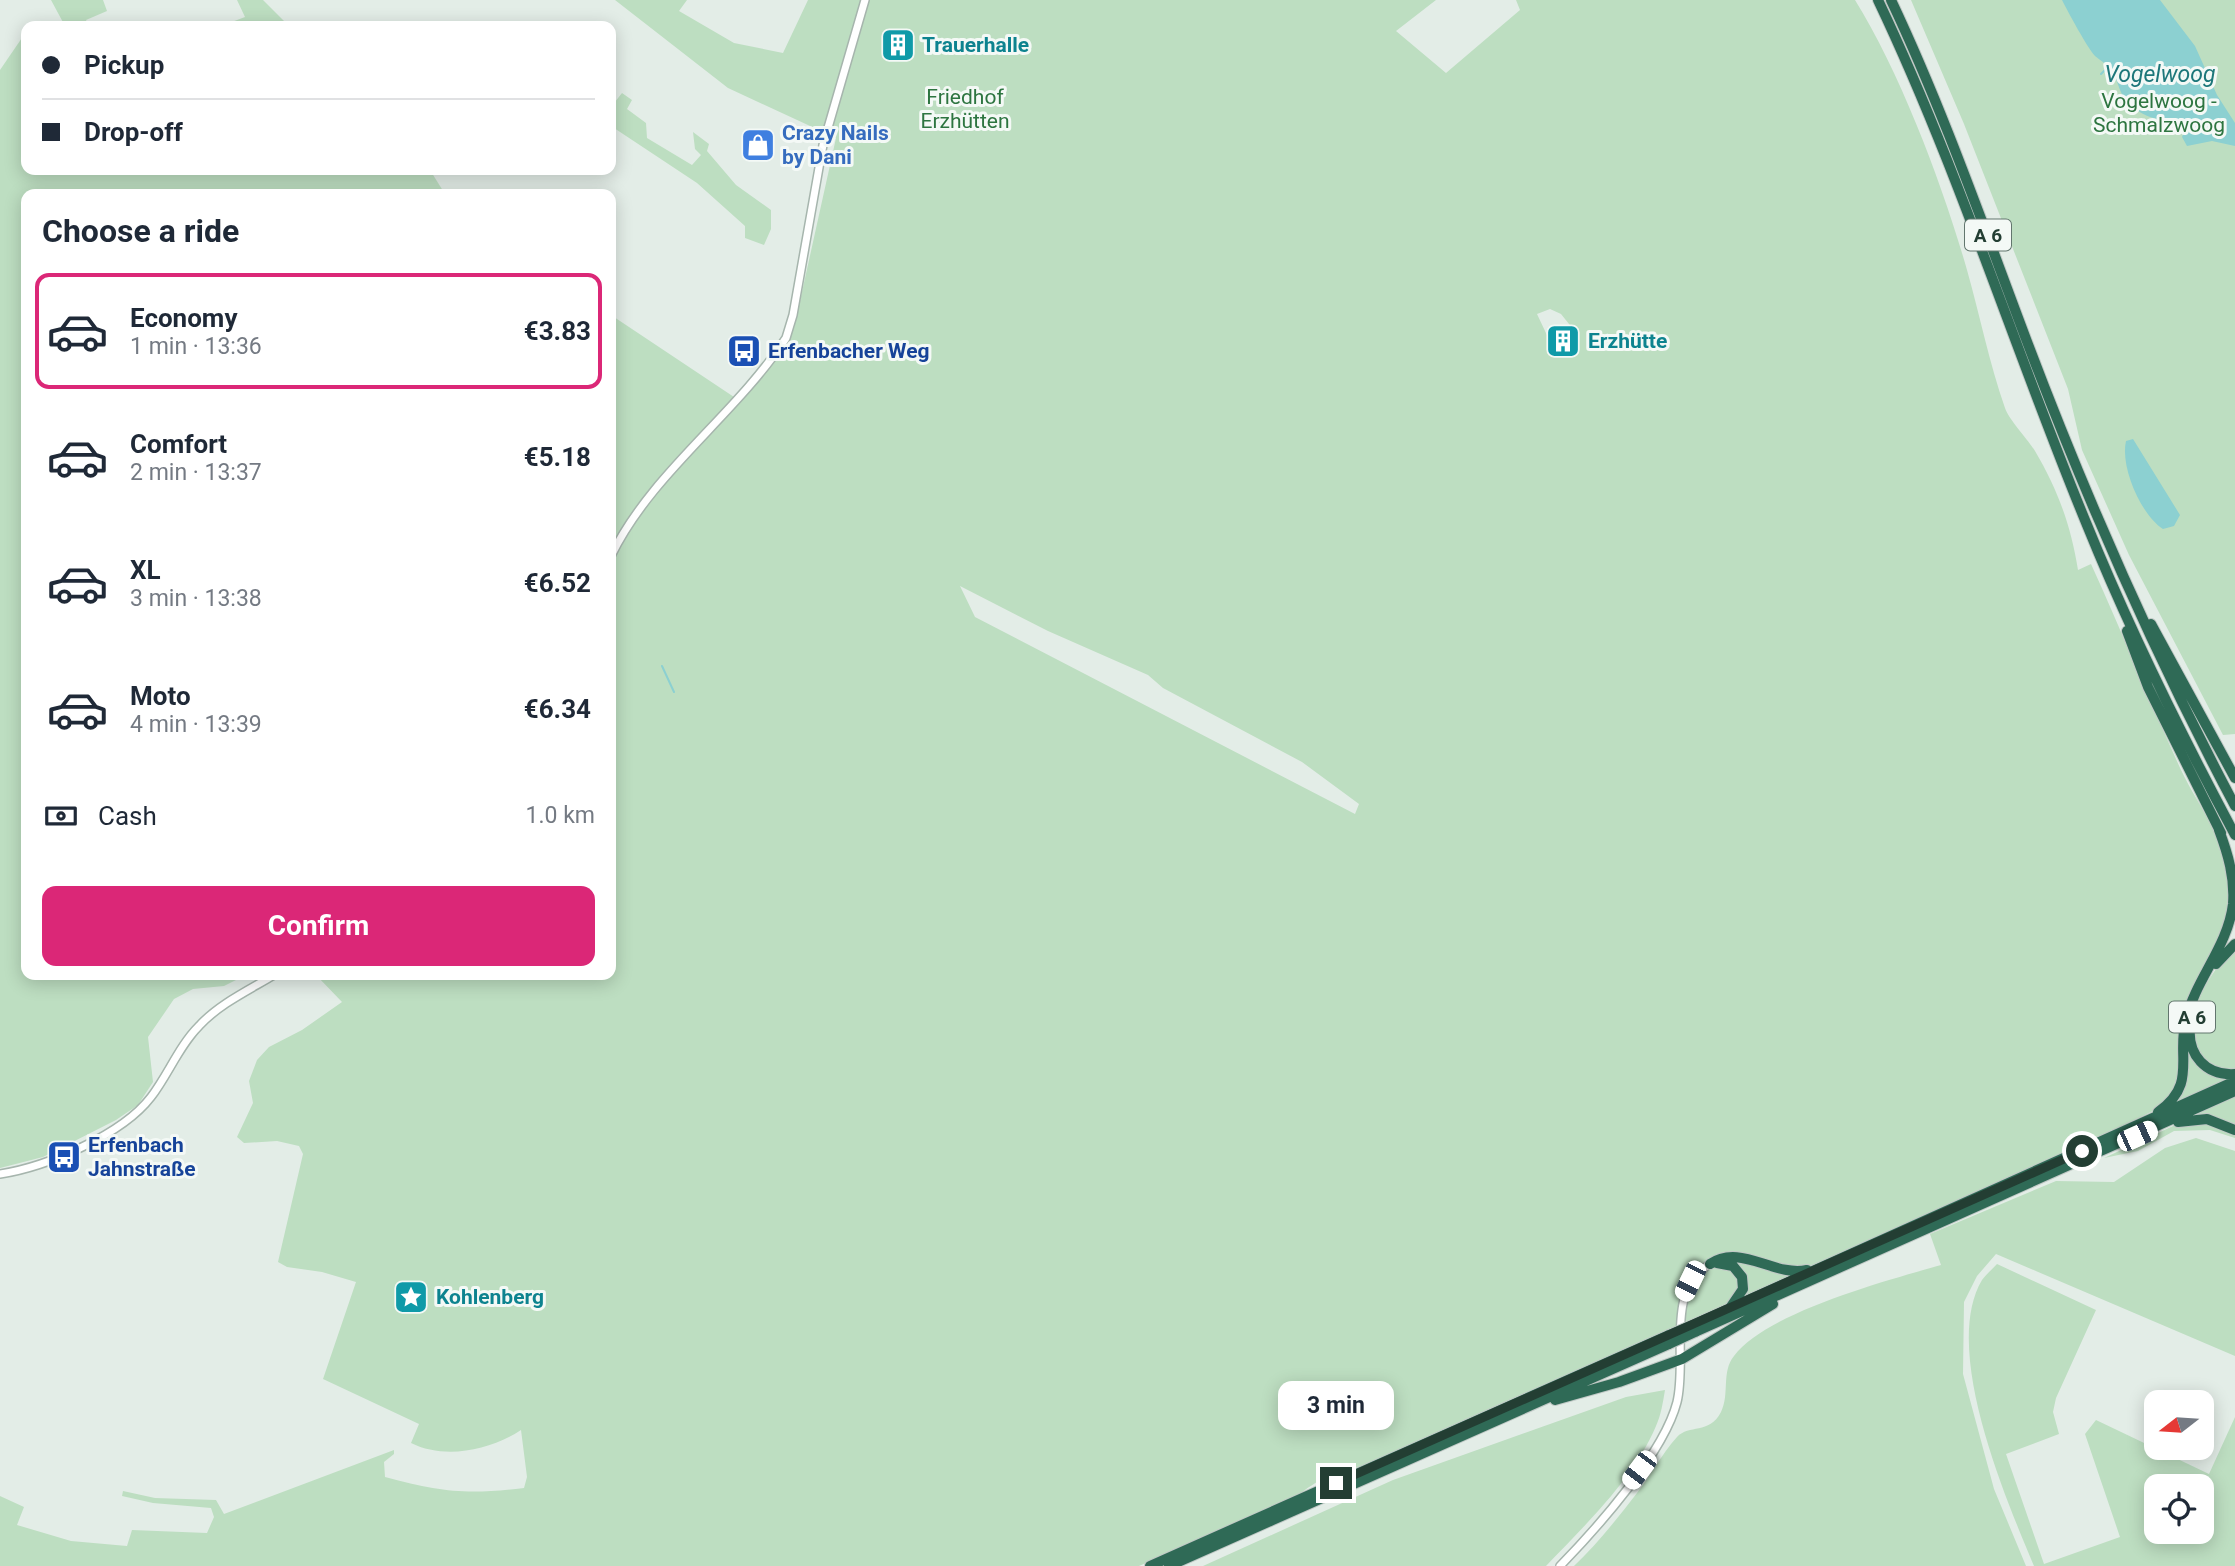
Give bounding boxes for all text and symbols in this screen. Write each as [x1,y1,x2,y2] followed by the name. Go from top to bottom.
[879,26,917,64] building icon: Trauerhalle
[922,33,1029,57] place label: Trauerhalle
[84,50,164,80] text: Pickup
[2105,61,2215,88] water label: Vogelwoog
[920,85,1010,133] park label: Friedhof Erzhütten
[2093,89,2225,137] park label: Vogelwoog - Schmalzwoog
[84,117,183,147] text: Drop-off
[782,121,889,169] place label: Crazy Nails by Dani
[739,126,777,164] shop icon: Crazy Nails by Dani
[42,212,239,250] text: Choose a ride
[1965,219,2011,250] road number: A 6
[46,300,109,363] icon: car
[130,303,237,333] text: Economy
[524,316,591,346] text: €3.83
[1544,322,1582,360] building icon: Erzhütte
[1588,329,1667,353] place label: Erzhütte
[725,332,763,370] bus stop icon: Erfenbacher Weg
[130,333,262,360] text: 1 min · 13:36
[768,339,929,363] place label: Erfenbacher Weg
[46,426,109,489] icon: car
[130,429,227,459] text: Comfort
[524,442,591,472] text: €5.18
[130,459,262,486] text: 2 min · 13:37
[46,552,109,615] icon: car
[130,555,161,585] text: XL
[524,568,591,598] text: €6.52
[130,585,262,612] text: 3 min · 13:38
[46,678,109,741] icon: car
[130,681,191,711] text: Moto
[524,694,591,724] text: €6.34
[130,711,262,738] text: 4 min · 13:39
[42,797,80,835] icon: cash
[98,801,157,831] text: Cash
[526,802,595,829] text: 1.0 km
[42,886,595,966] button: Confirm
[2169,1001,2215,1032] road number: A 6
[2114,1118,2161,1154] car
[88,1133,196,1181] place label: Erfenbach Jahnstraße
[2066,1135,2098,1167] route start
[45,1138,83,1176] bus stop icon: Erfenbach Jahnstraße
[1672,1258,1709,1304] car
[392,1278,430,1316] place icon: Kohlenberg
[436,1285,544,1309] place label: Kohlenberg
[1278,1382,1394,1430] callout: 3 min
[2144,1390,2214,1460] north arrow
[2144,1390,2214,1544] map controls
[1307,1392,1365,1419] text: 3 min
[1618,1447,1661,1493] car
[1320,1467,1352,1499] route end
[2144,1474,2214,1544] button: locate

